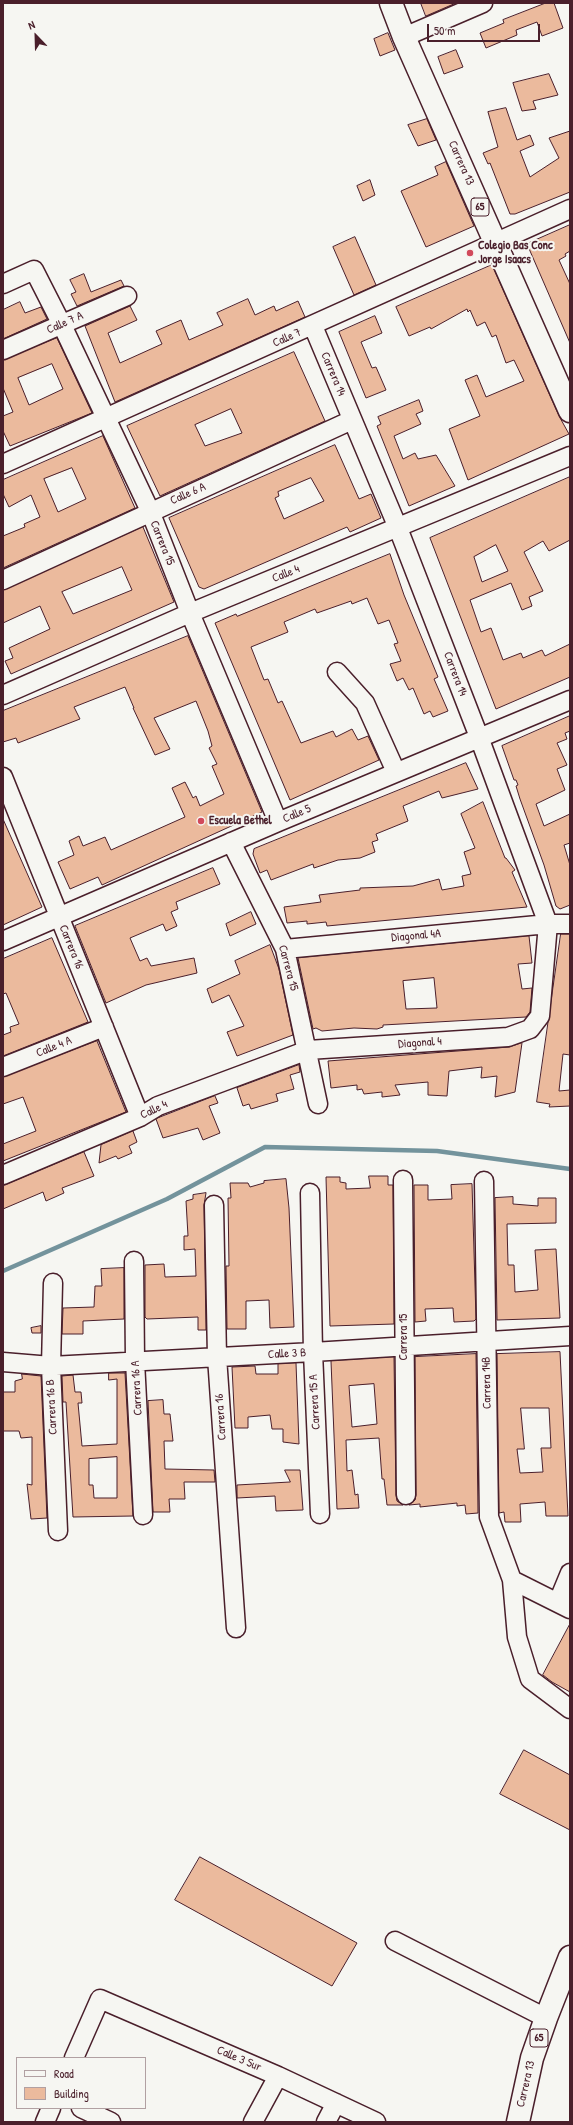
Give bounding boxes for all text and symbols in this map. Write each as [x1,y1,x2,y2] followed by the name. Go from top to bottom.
[16,16,56,56] north arrow
[429,16,542,42] scale bar
[26,17,37,33] text: N
[434,22,455,39] text: 50 m
[445,139,477,187] street label: Carrera 13
[471,198,489,216] road number: 65
[478,239,553,267] place label: Colegio Bas Conc Jorge Isaacs
[465,248,475,258] marker: Colegio Bas Conc Jorge Isaacs
[44,309,86,337] street label: Calle 7 A
[270,325,304,351] street label: Calle 7
[317,350,349,398] street label: Carrera 14
[168,480,208,508] street label: Calle 6 A
[147,519,177,567] street label: Carrera 15
[270,562,302,586] street label: Calle 4
[440,650,470,698] street label: Carrera 14
[281,802,313,826] street label: Calle 5
[209,814,272,828] place label: Escuela Bethel
[196,816,206,826] marker: Escuela Bethel
[56,923,86,971] street label: Carrera 16
[391,927,441,945] street label: Diagonal 4A
[275,944,301,992] street label: Carrera 15
[34,1033,74,1061] street label: Calle 4 A
[398,1034,442,1052] street label: Diagonal 4
[138,1097,170,1123] street label: Calle 4
[397,1314,411,1360] street label: Carrera 15
[268,1346,306,1362] street label: Calle 3 B
[479,1357,495,1409] street label: Carrera 14B
[128,1360,146,1416] street label: Carrera 16 A
[306,1374,324,1430] street label: Carrera 15 A
[43,1379,61,1435] street label: Carrera 16 B
[212,1393,230,1441] street label: Carrera 16
[530,2029,548,2047] road number: 65
[215,2043,263,2075] street label: Calle 3 Sur
[16,2057,146,2109] legend
[514,2059,538,2109] street label: Carrera 13
[54,2065,74,2082] text: Road
[54,2085,89,2102] text: Building

